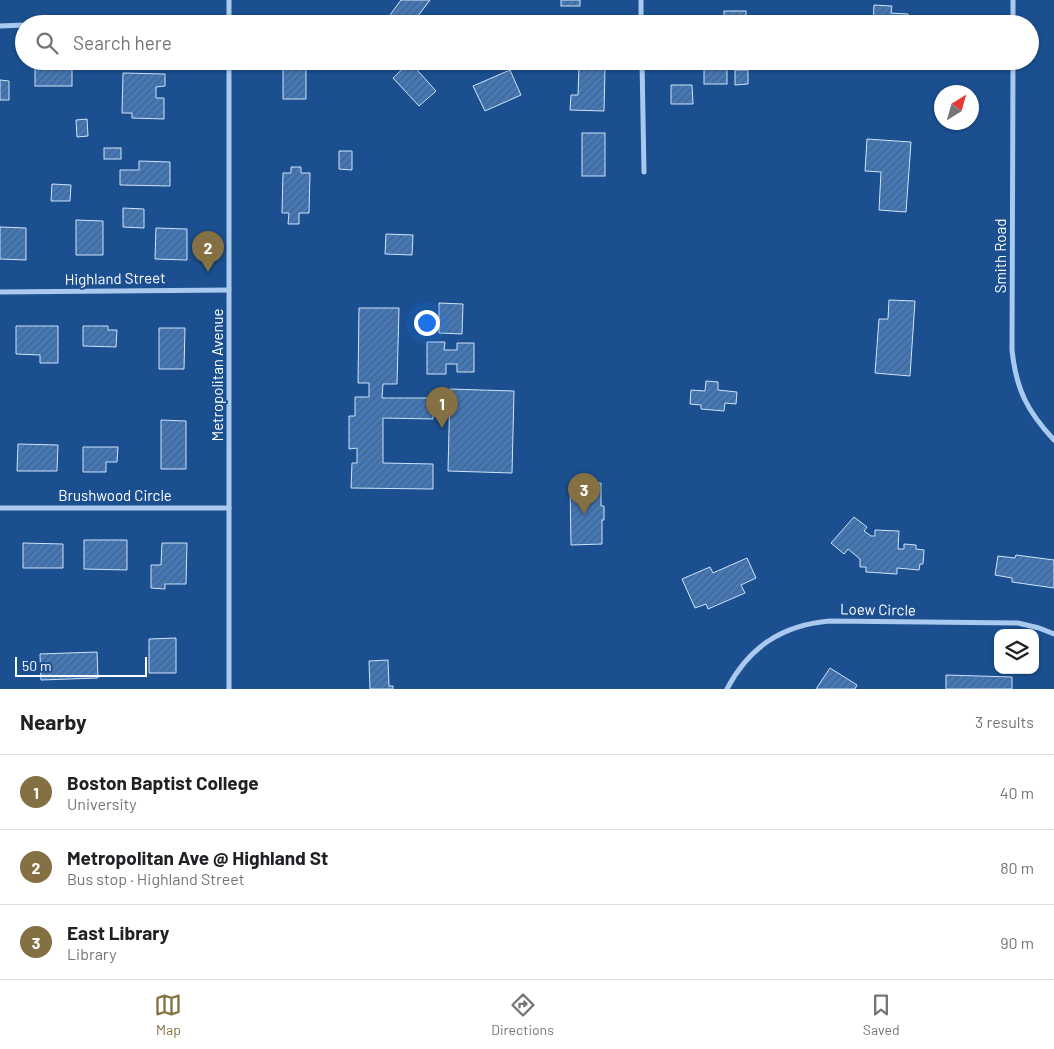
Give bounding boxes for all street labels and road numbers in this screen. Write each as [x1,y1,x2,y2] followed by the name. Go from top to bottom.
[991,219,1009,293] street label: Smith Road
[64,268,166,288] street label: Highland Street
[208,308,226,442] street label: Metropolitan Avenue
[58,486,172,504] street label: Brushwood Circle
[840,599,916,619] street label: Loew Circle

